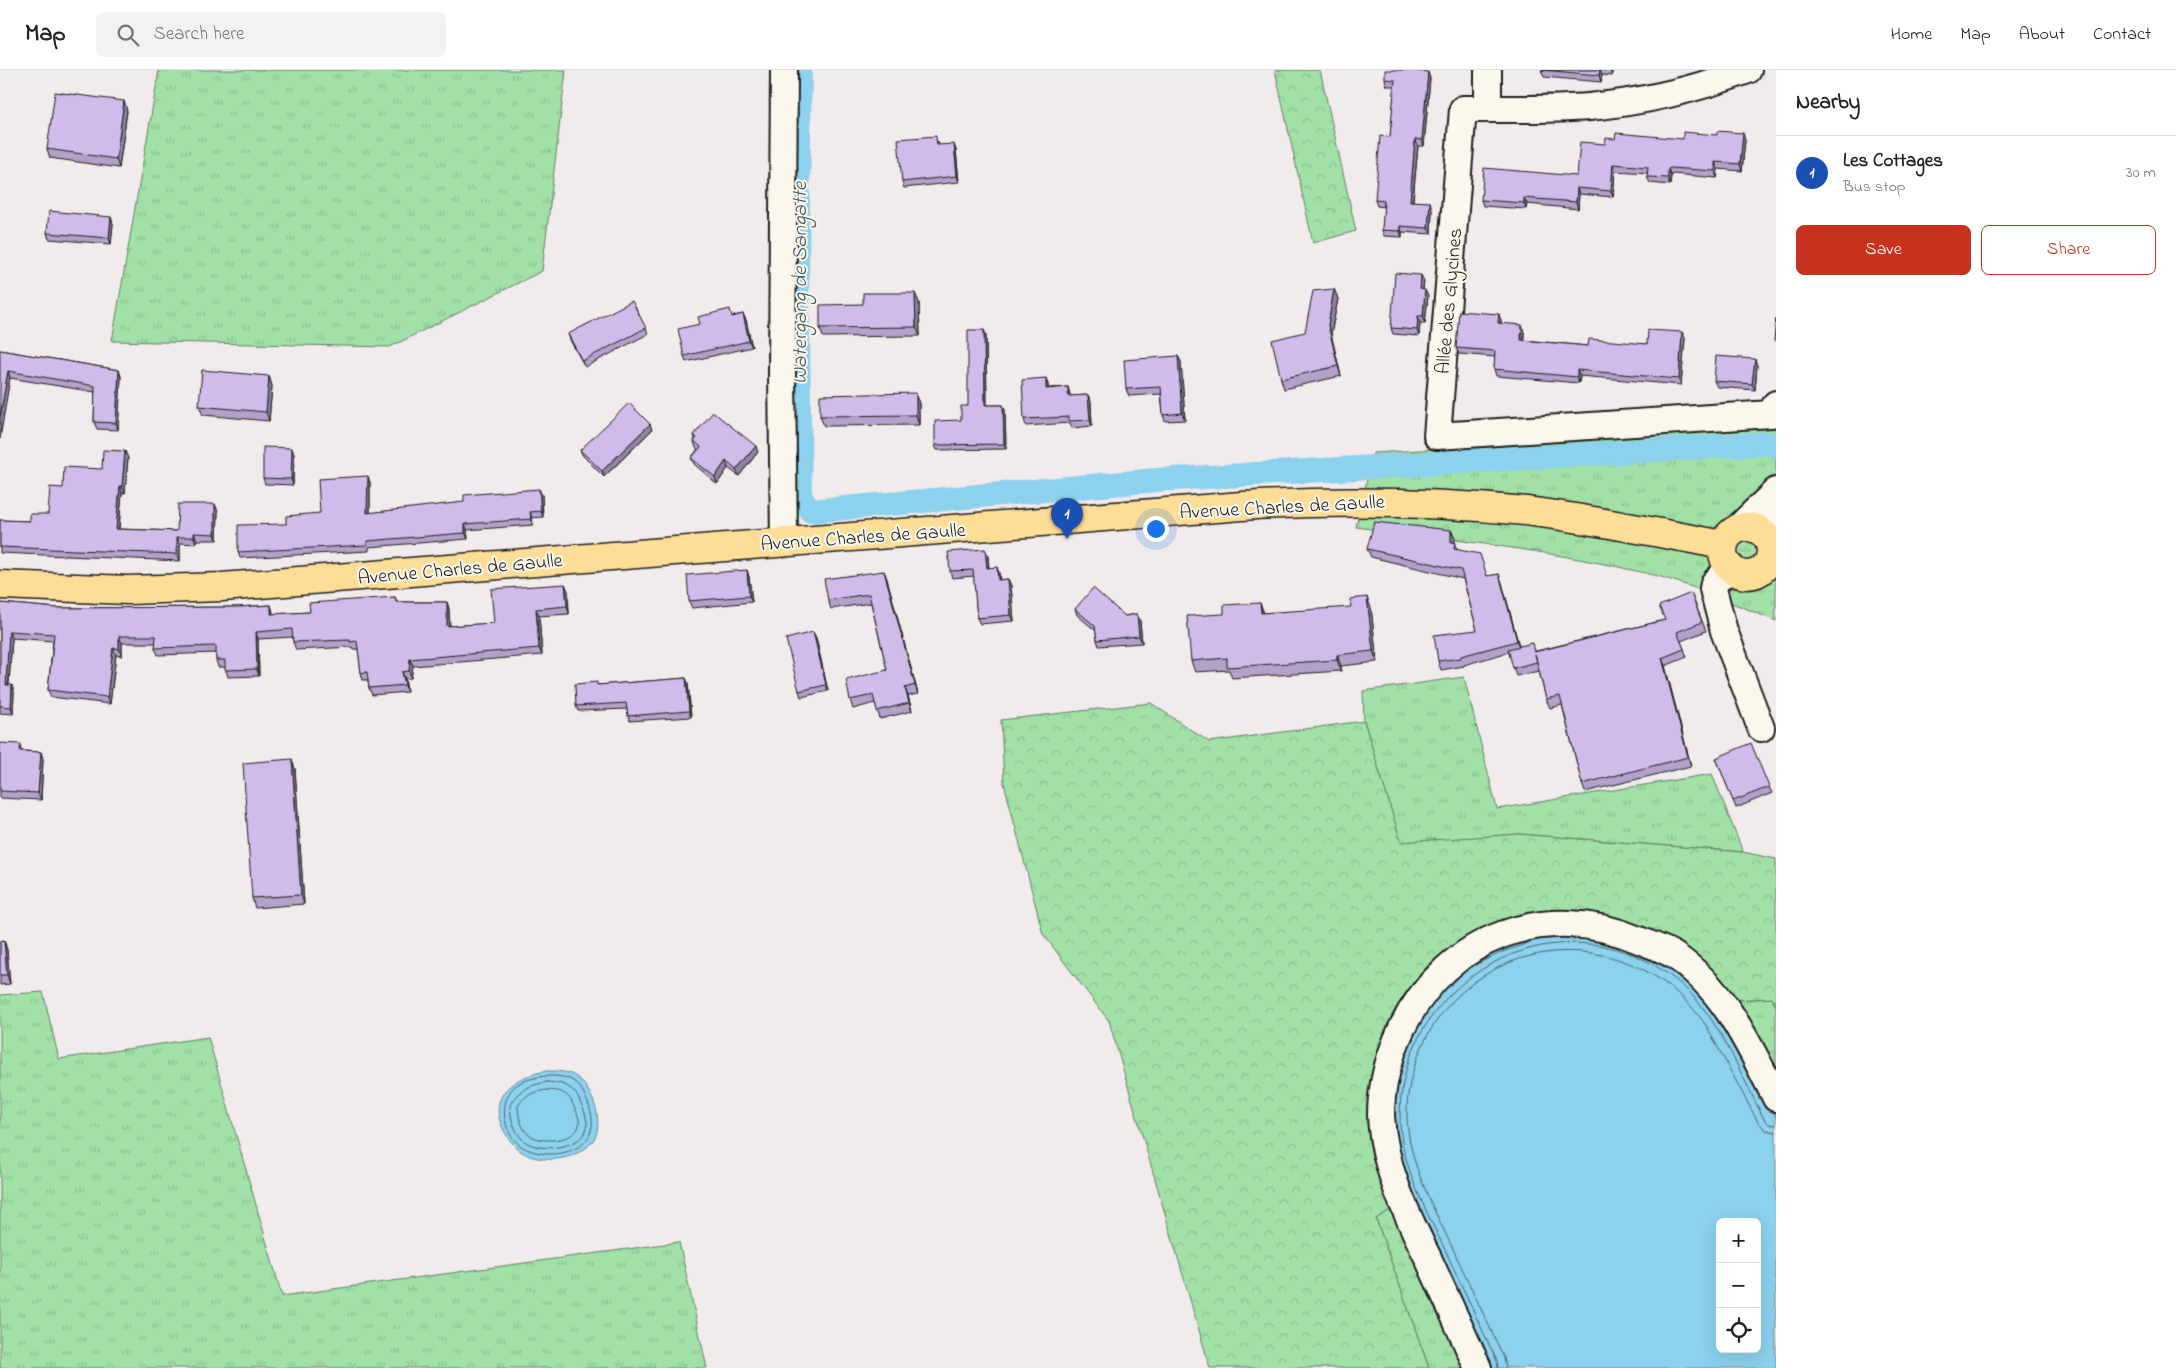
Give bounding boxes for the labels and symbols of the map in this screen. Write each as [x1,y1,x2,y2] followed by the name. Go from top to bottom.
[786,180,817,384] water label: Watergang de Sangatte
[1430,227,1471,375] street label: Allée des Glycines
[1179,489,1385,528] street label: Avenue Charles de Gaulle
[1051,498,1083,539] pin: 1
[1143,516,1169,542] your location
[760,517,967,560] street label: Avenue Charles de Gaulle
[357,547,564,594] street label: Avenue Charles de Gaulle

